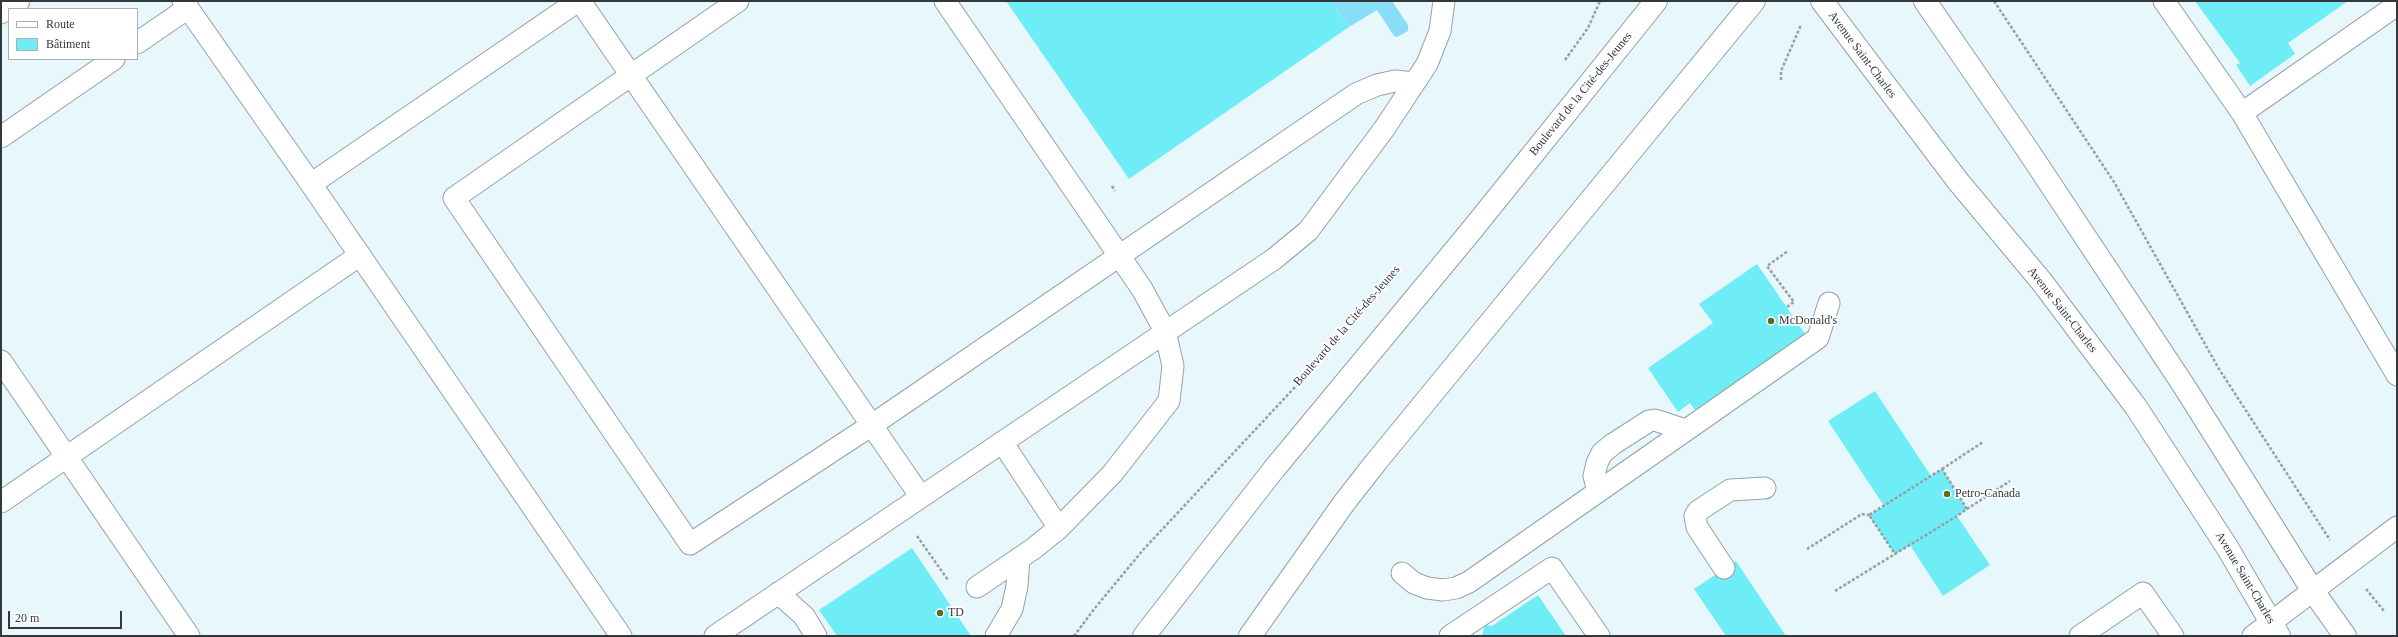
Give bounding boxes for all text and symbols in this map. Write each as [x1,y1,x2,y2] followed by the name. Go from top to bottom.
[8,8,138,60] legend
[1825,9,1899,101] street label: Avenue Saint-Charles
[46,17,75,31] text: Route
[1527,29,1635,159] street label: Boulevard de la Cité-des-Jeunes
[46,37,90,51] text: Bâtiment
[1291,263,1403,389] street label: Boulevard de la Cité-des-Jeunes
[2024,264,2100,356] street label: Avenue Saint-Charles
[1779,314,1837,328] place label: McDonald's
[1766,316,1776,326] marker: McDonald's
[1955,487,2020,501] place label: Petro-Canada
[1942,489,1952,499] marker: Petro-Canada
[2212,529,2278,627] street label: Avenue Saint-Charles
[10,603,124,629] scale bar
[948,606,964,620] place label: TD
[935,608,945,618] marker: TD
[15,611,39,625] text: 20 m

